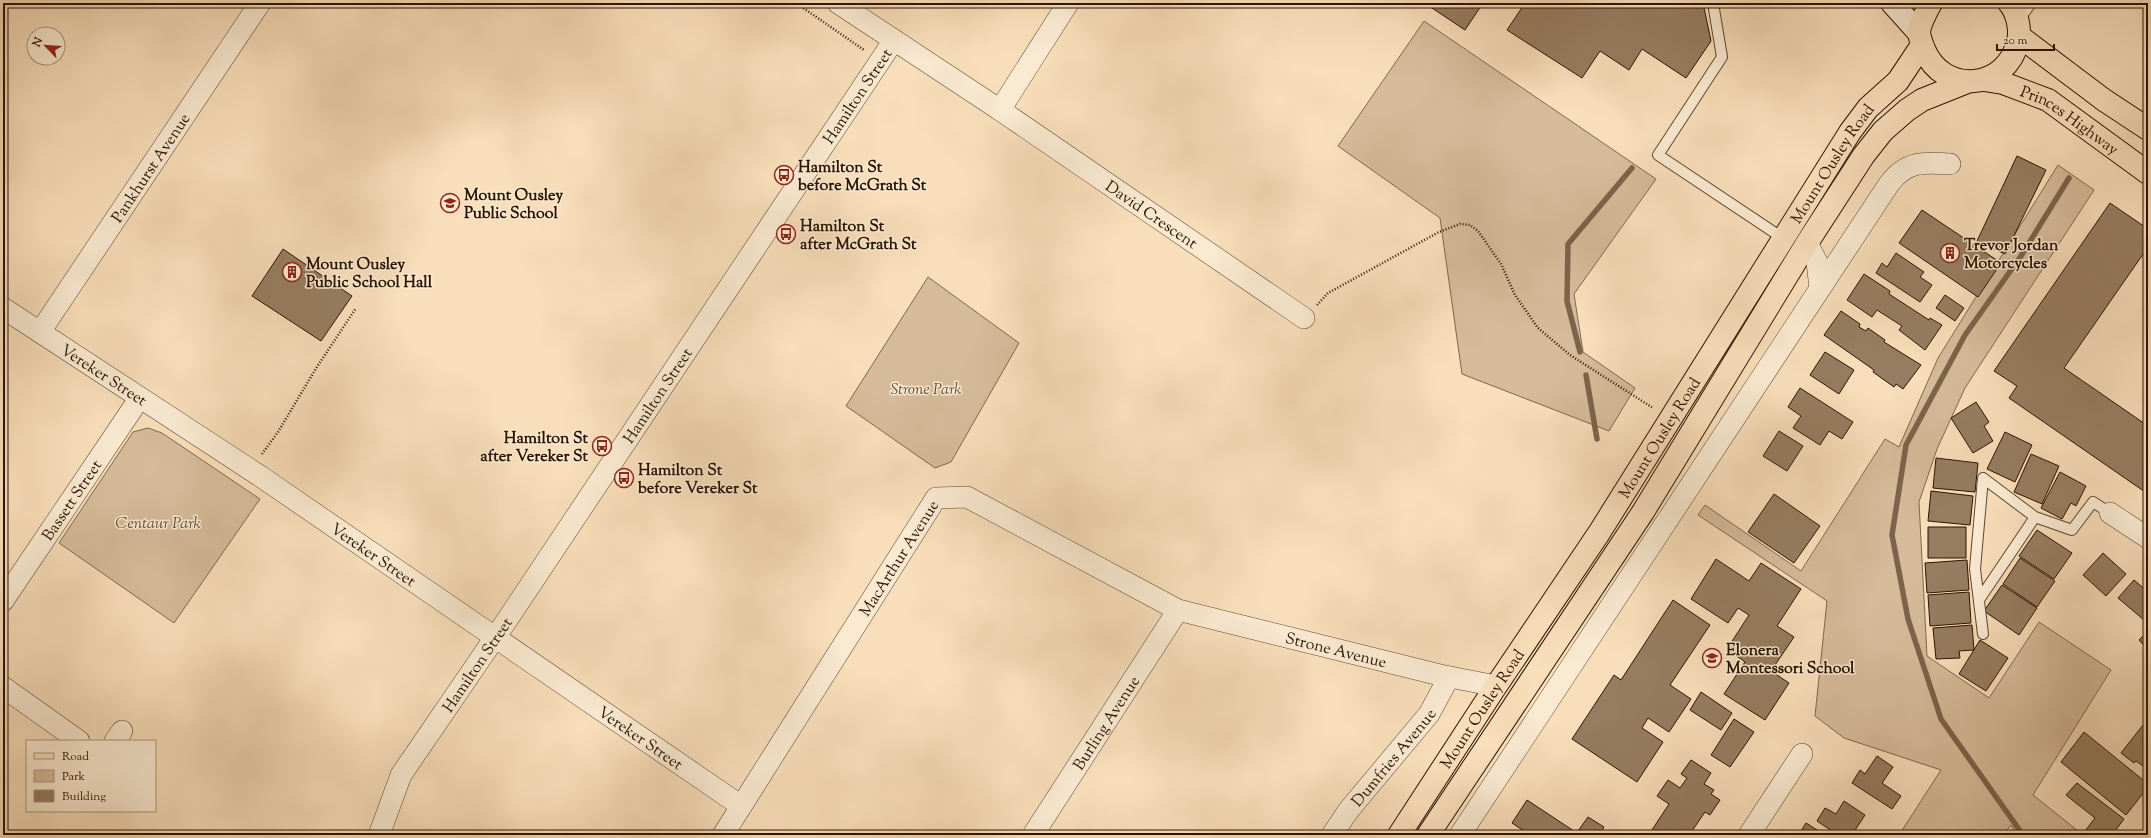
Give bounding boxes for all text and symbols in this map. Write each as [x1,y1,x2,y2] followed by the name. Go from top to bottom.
[26,26,66,66] north arrow
[1997,26,2054,52] scale bar
[2003,32,2028,50] text: 20 m
[28,35,47,50] text: N
[819,44,899,149] street label: Hamilton Street
[2016,82,2123,162] street label: Princes Highway
[1786,100,1881,229] street label: Mount Ousley Road
[107,109,197,228] street label: Pankhurst Avenue
[797,157,927,198] place label: Hamilton St before McGrath St
[773,164,795,186] bus stop icon: Hamilton St before McGrath St
[1100,176,1202,256] street label: David Crescent
[464,185,563,226] place label: Mount Ousley Public School
[439,192,461,214] school or university icon: Mount Ousley Public School
[800,216,917,257] place label: Hamilton St after McGrath St
[775,223,797,245] bus stop icon: Hamilton St after McGrath St
[1964,235,2059,276] place label: Trevor Jordan Motorcycles
[1939,242,1961,264] building icon: Trevor Jordan Motorcycles
[306,254,433,295] place label: Mount Ousley Public School Hall
[281,261,303,283] building icon: Mount Ousley Public School Hall
[55,340,151,413] street label: Vereker Street
[619,344,700,449] street label: Hamilton Street
[1614,374,1708,504] street label: Mount Ousley Road
[891,379,961,402] park label: Strone Park
[480,428,589,469] place label: Hamilton St after Vereker St
[591,435,613,457] bus stop icon: Hamilton St after Vereker St
[38,456,109,546] street label: Bassett Street
[637,460,758,501] place label: Hamilton St before Vereker St
[613,467,635,489] bus stop icon: Hamilton St before Vereker St
[855,496,946,622] street label: MacArthur Avenue
[115,513,201,536] park label: Centaur Park
[325,519,420,594] street label: Vereker Street
[438,613,520,718] street label: Hamilton Street
[1283,628,1389,675] street label: Strone Avenue
[1726,640,1855,681] place label: Elonera Montessori School
[1436,646,1531,774] street label: Mount Ousley Road
[1701,647,1723,669] school or university icon: Elonera Montessori School
[1069,672,1147,775] street label: Burling Avenue
[592,702,687,777] street label: Vereker Street
[1347,706,1444,813] street label: Dumfries Avenue
[26,740,156,812] legend
[62,748,89,766] text: Road
[62,768,85,786] text: Park
[62,788,106,806] text: Building

